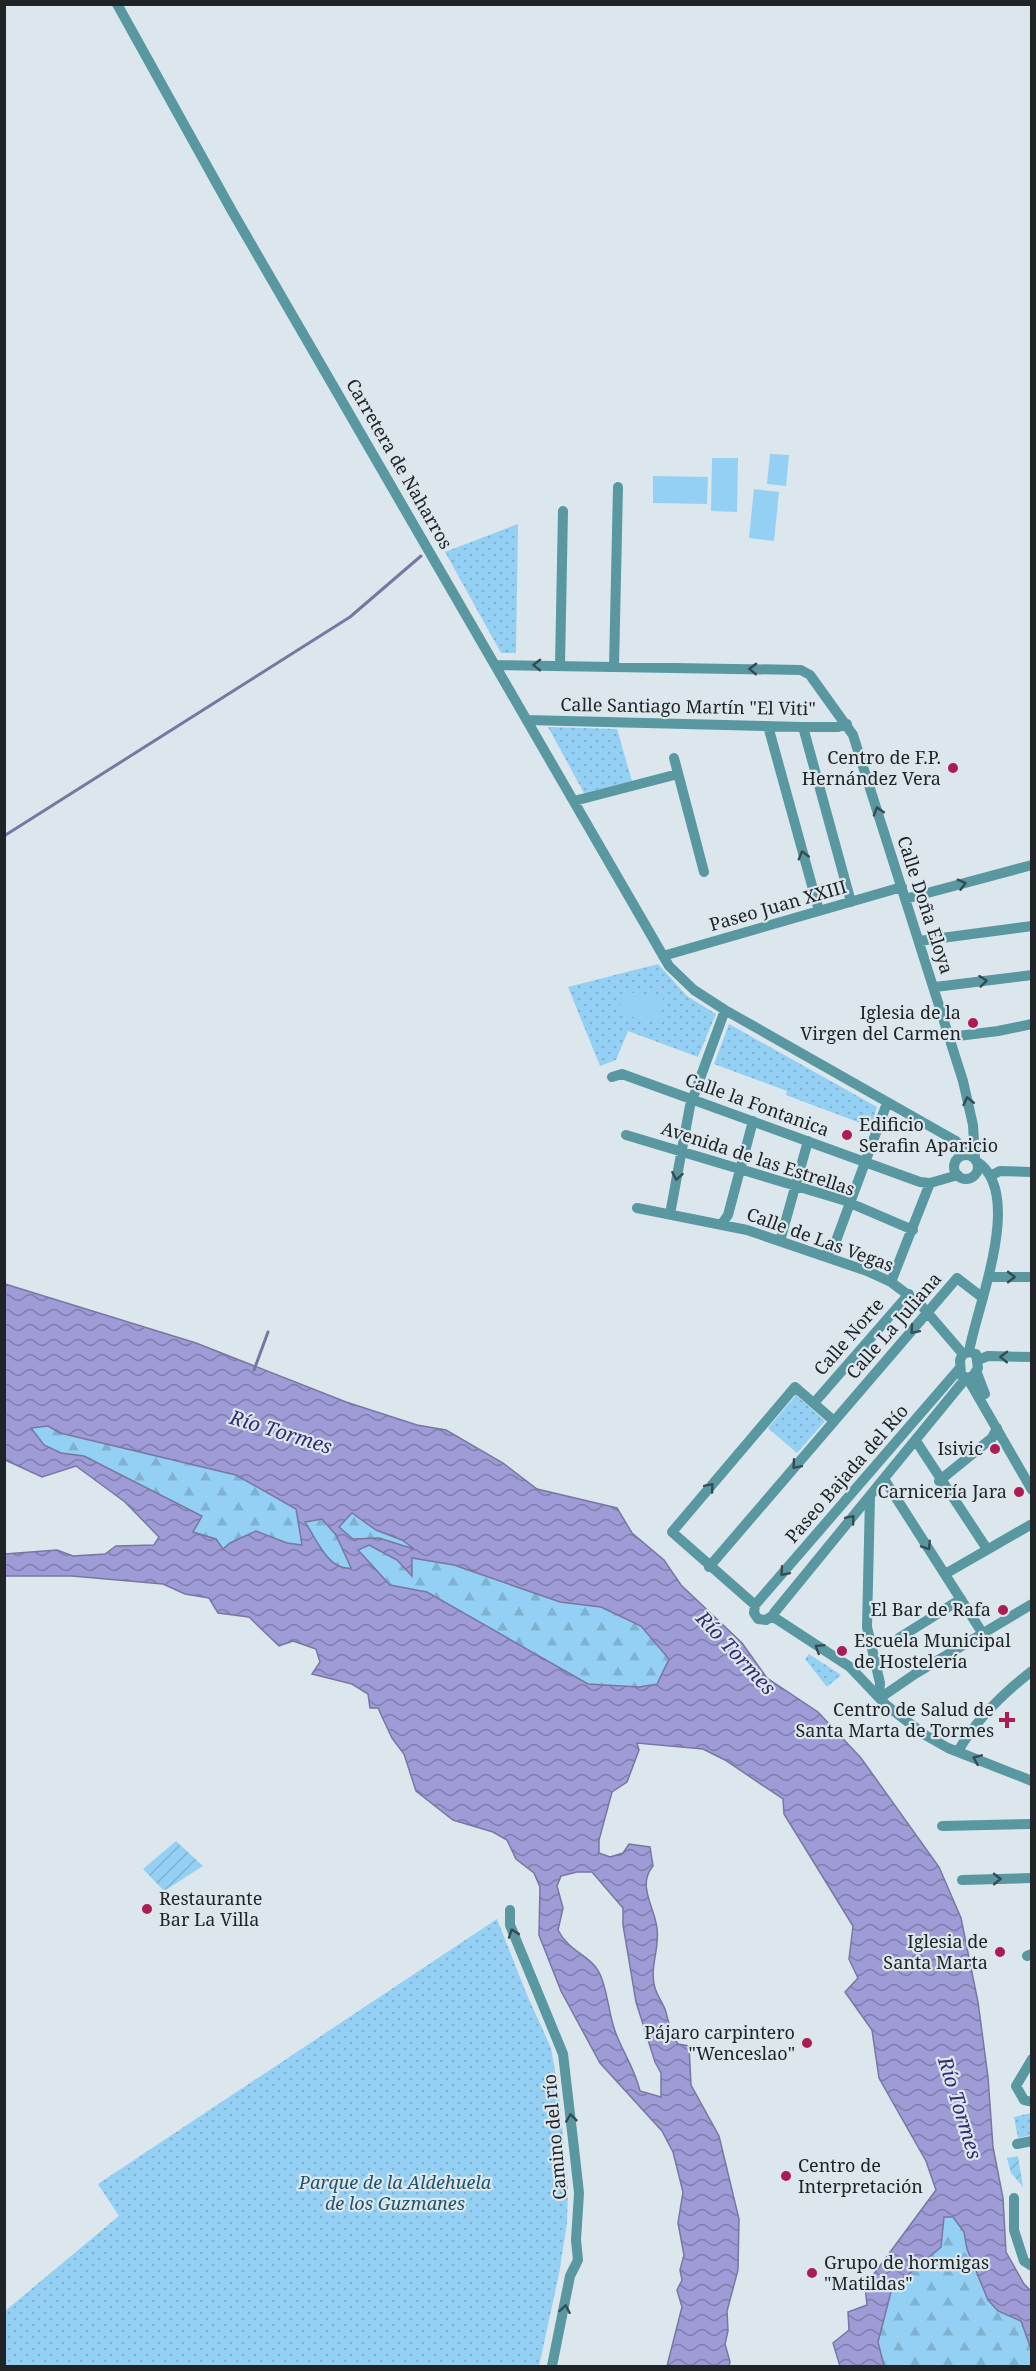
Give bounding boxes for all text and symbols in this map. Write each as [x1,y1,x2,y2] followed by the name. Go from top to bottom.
[341,374,458,553] street label: Carretera de Naharros
[533,658,542,671] one-way arrow
[749,663,758,675] one-way arrow
[560,692,816,720] street label: Calle Santiago Martín "El Viti"
[802,745,941,790] place label: Centro de F.P. Hernández Vera
[946,761,960,775] marker: Centro de F.P. Hernández Vera
[872,806,885,817] one-way arrow
[892,833,960,977] street label: Calle Doña Eloya
[798,850,811,860] one-way arrow
[706,874,849,936] street label: Paseo Juan XXIII
[956,879,966,891] one-way arrow
[979,975,988,988] one-way arrow
[800,1000,961,1045] place label: Iglesia de la Virgen del Carmen
[966,1016,980,1030] marker: Iglesia de la Virgen del Carmen
[682,1067,833,1141] street label: Calle la Fontanica
[962,1096,975,1106] one-way arrow
[859,1112,998,1157] place label: Edificio Serafin Aparicio
[659,1115,858,1201] street label: Avenida de las Estrellas
[840,1128,854,1142] marker: Edificio Serafin Aparicio
[671,1171,684,1181] one-way arrow
[743,1201,897,1277] street label: Calle de Las Vegas
[840,1267,946,1384] street label: Calle La Juliana
[1006,1271,1015,1283] one-way arrow
[808,1293,889,1380] street label: Calle Norte
[910,1323,921,1334] one-way arrow
[1000,1351,1009,1363] one-way arrow
[779,1399,913,1548] street label: Paseo Bajada del Río
[226,1403,336,1460] water label: Río Tormes
[937,1436,983,1460] place label: Isivic
[988,1442,1002,1456] marker: Isivic
[792,1458,803,1469] one-way arrow
[878,1479,1007,1503] place label: Carnicería Jara
[703,1483,714,1494] one-way arrow
[1012,1485,1026,1499] marker: Carnicería Jara
[844,1515,855,1526] one-way arrow
[920,1539,931,1550] one-way arrow
[780,1565,791,1576] one-way arrow
[870,1597,991,1621] place label: El Bar de Rafa
[996,1603,1010,1617] marker: El Bar de Rafa
[690,1604,782,1700] water label: Río Tormes
[854,1628,1011,1673] place label: Escuela Municipal de Hostelería
[815,1644,826,1655] one-way arrow
[835,1644,849,1658] marker: Escuela Municipal de Hostelería
[796,1697,994,1742] place label: Centro de Salud de Santa Marta de Tormes
[998,1711,1016,1729] marker: Centro de Salud de Santa Marta de Tormes
[972,1754,983,1766] one-way arrow
[992,1873,1001,1885] one-way arrow
[159,1886,262,1931] place label: Restaurante Bar La Villa
[140,1902,154,1916] marker: Restaurante Bar La Villa
[508,1928,521,1939] one-way arrow
[883,1929,988,1974] place label: Iglesia de Santa Marta
[993,1945,1007,1959] marker: Iglesia de Santa Marta
[644,2020,795,2065] place label: Pájaro carpintero "Wenceslao"
[800,2036,814,2050] marker: Pájaro carpintero "Wenceslao"
[932,2052,989,2162] water label: Río Tormes
[537,2073,571,2201] street label: Camino del río
[565,2113,578,2122] one-way arrow
[798,2153,923,2198] place label: Centro de Interpretación
[779,2169,793,2183] marker: Centro de Interpretación
[298,2170,492,2215] park label: Parque de la Aldehuela de los Guzmanes
[824,2250,989,2295] place label: Grupo de hormigas "Matildas"
[805,2266,819,2280] marker: Grupo de hormigas "Matildas"
[558,2305,570,2314] one-way arrow

